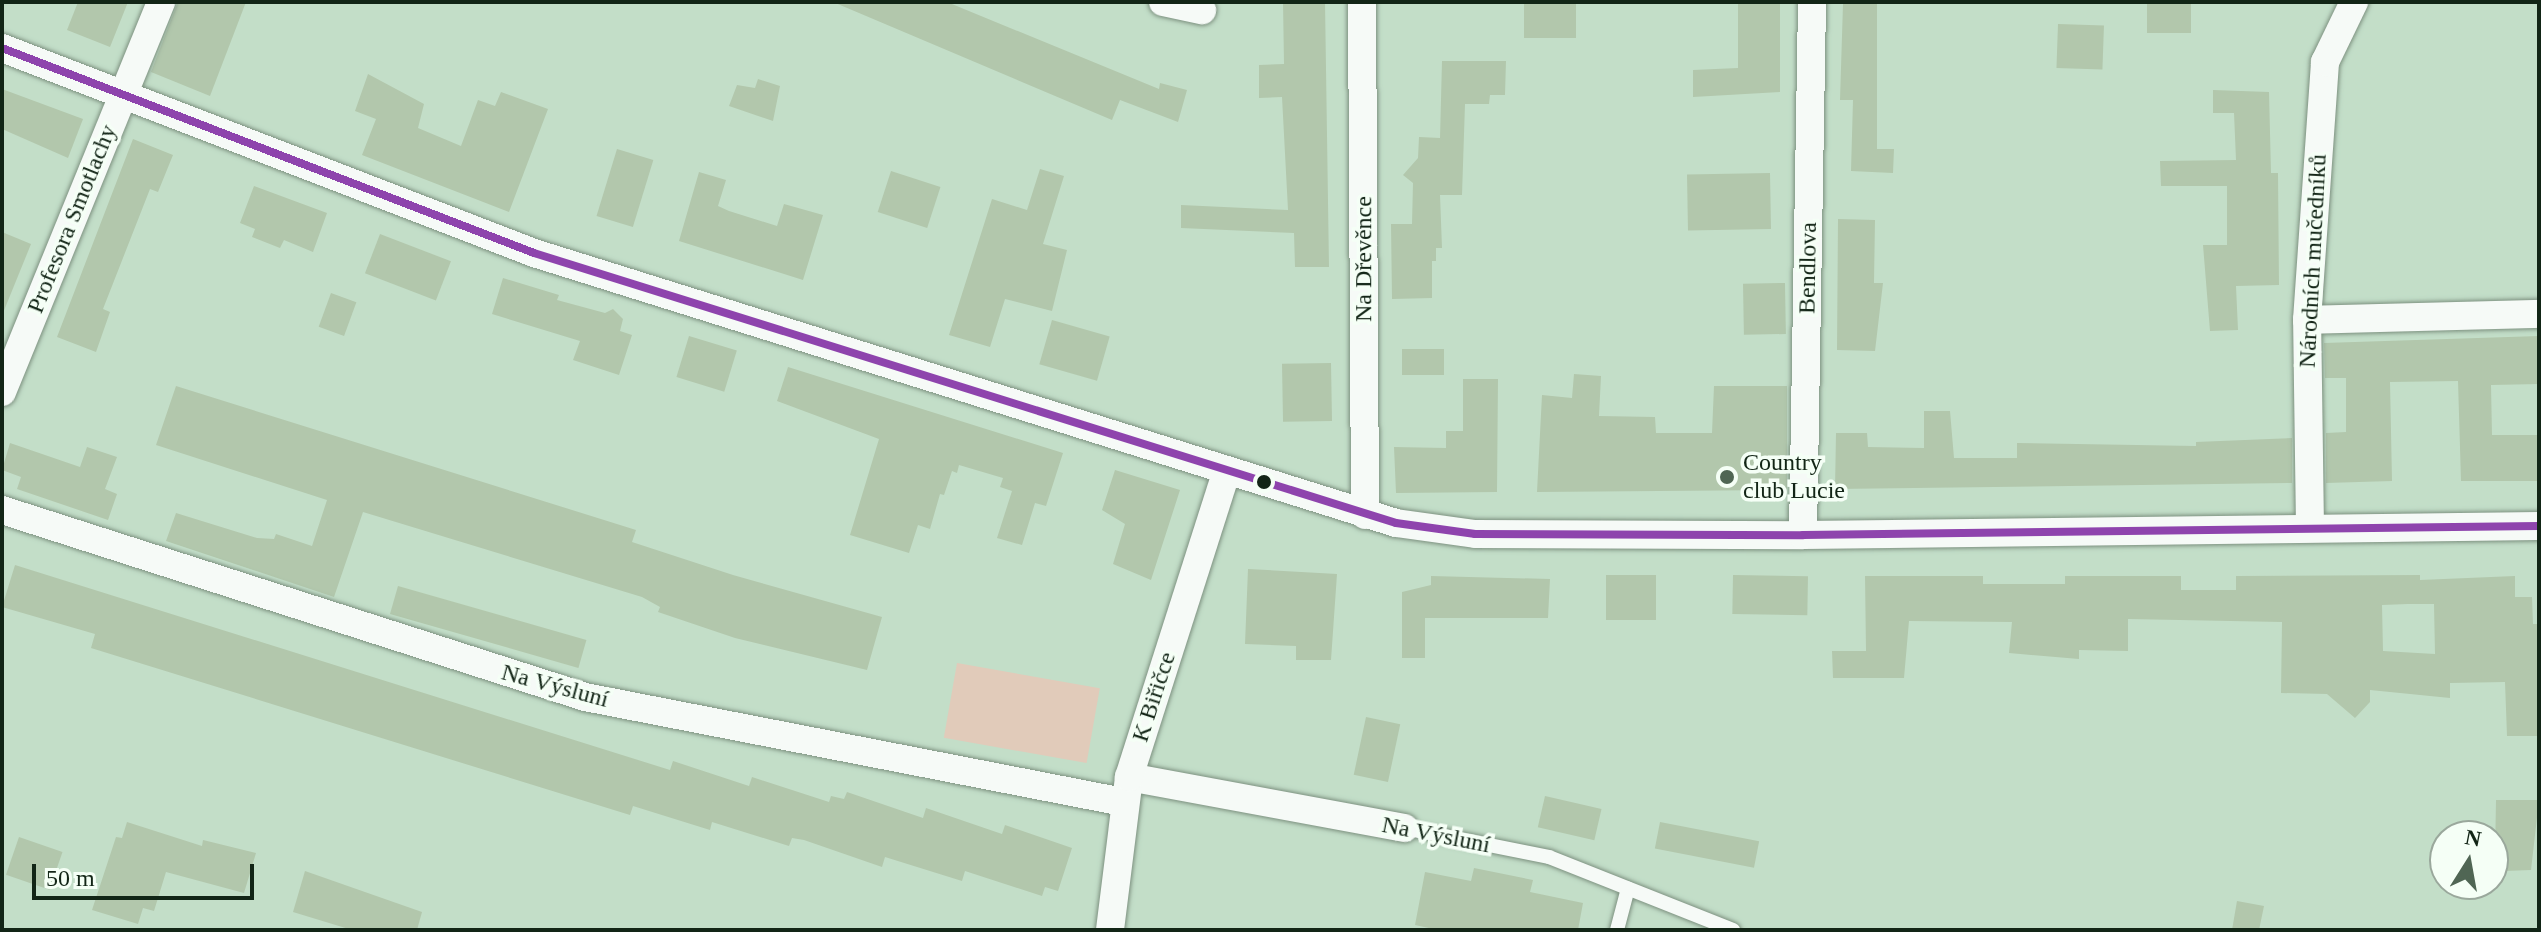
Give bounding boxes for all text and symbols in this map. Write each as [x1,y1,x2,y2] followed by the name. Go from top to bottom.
[21,121,123,317] street label: Profesora Smotlachy
[2293,153,2333,369] street label: Národních mučedníků
[1350,196,1378,322] street label: Na Dřevěnce
[1793,222,1823,314] street label: Bendlova
[1743,449,1845,505] place label: Country club Lucie
[1718,468,1736,486] marker: Country club Lucie
[1256,474,1272,490] unlabelled marker
[1126,649,1182,745] street label: K Biřičce
[498,658,612,714] street label: Na Výsluní
[1379,810,1493,860] street label: Na Výsluní
[2429,820,2509,900] north arrow
[2463,824,2483,852] text: N
[36,848,258,898] scale bar
[46,865,95,891] text: 50 m

